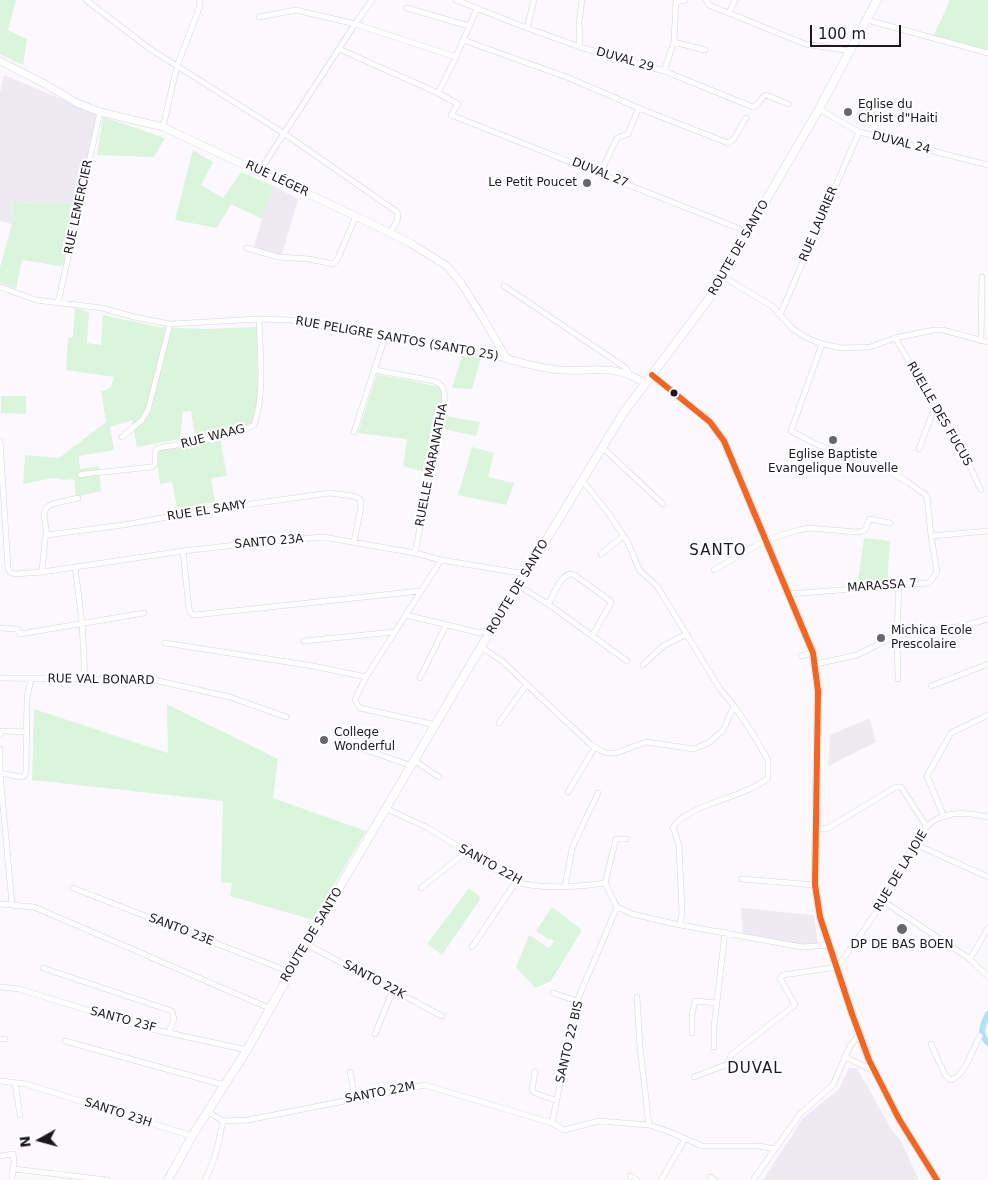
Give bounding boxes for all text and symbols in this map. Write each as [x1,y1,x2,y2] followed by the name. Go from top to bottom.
[813,15,904,47] scale bar
[818,25,866,43] text: 100 m
[594,45,656,75] street label: DUVAL 29
[858,98,938,126] place label: Eglise du Christ d"Haiti
[842,106,854,118] marker: Eglise du Christ d"Haiti
[870,129,932,157] street label: DUVAL 24
[570,155,630,191] street label: DUVAL 27
[62,158,96,256] street label: RUE LEMERCIER
[243,158,311,200] street label: RUE LÉGER
[488,176,577,190] place label: Le Petit Poucet
[581,177,593,189] marker: Le Petit Poucet
[797,184,841,264] street label: RUE LAURIER
[706,198,772,298] street label: ROUTE DE SANTO
[294,314,500,364] street label: RUE PELIGRE SANTOS (SANTO 25)
[903,359,975,469] street label: RUELLE DES FUCUS
[669,388,679,398] unlabelled marker
[413,402,451,528] street label: RUELLE MARANATHA
[179,422,247,452] street label: RUE WAAG
[827,434,839,446] marker: Eglise Baptiste Evangelique Nouvelle
[768,448,898,476] place label: Eglise Baptiste Evangelique Nouvelle
[166,498,248,524] street label: RUE EL SAMY
[234,532,304,552] street label: SANTO 23A
[484,537,552,637] street label: ROUTE DE SANTO
[689,542,747,560] district label: SANTO
[847,576,917,596] street label: MARASSA 7
[891,624,972,652] place label: Michica Ecole Prescolaire
[875,632,887,644] marker: Michica Ecole Prescolaire
[47,672,155,688] street label: RUE VAL BONARD
[334,726,395,754] place label: College Wonderful
[318,734,330,746] marker: College Wonderful
[871,828,931,914] street label: RUE DE LA JOIE
[456,842,524,888] street label: SANTO 22H
[278,885,346,985] street label: ROUTE DE SANTO
[146,911,216,949] street label: SANTO 23E
[895,922,909,936] marker: DP DE BAS BOEN
[851,938,953,952] place label: DP DE BAS BOEN
[340,958,408,1002] street label: SANTO 22K
[554,999,586,1085] street label: SANTO 22 BIS
[88,1004,158,1036] street label: SANTO 23F
[727,1060,783,1078] district label: DUVAL
[344,1079,416,1107] street label: SANTO 22M
[83,1095,153,1131] street label: SANTO 23H
[15,1115,65,1165] north arrow
[16,1135,34,1149] text: N

